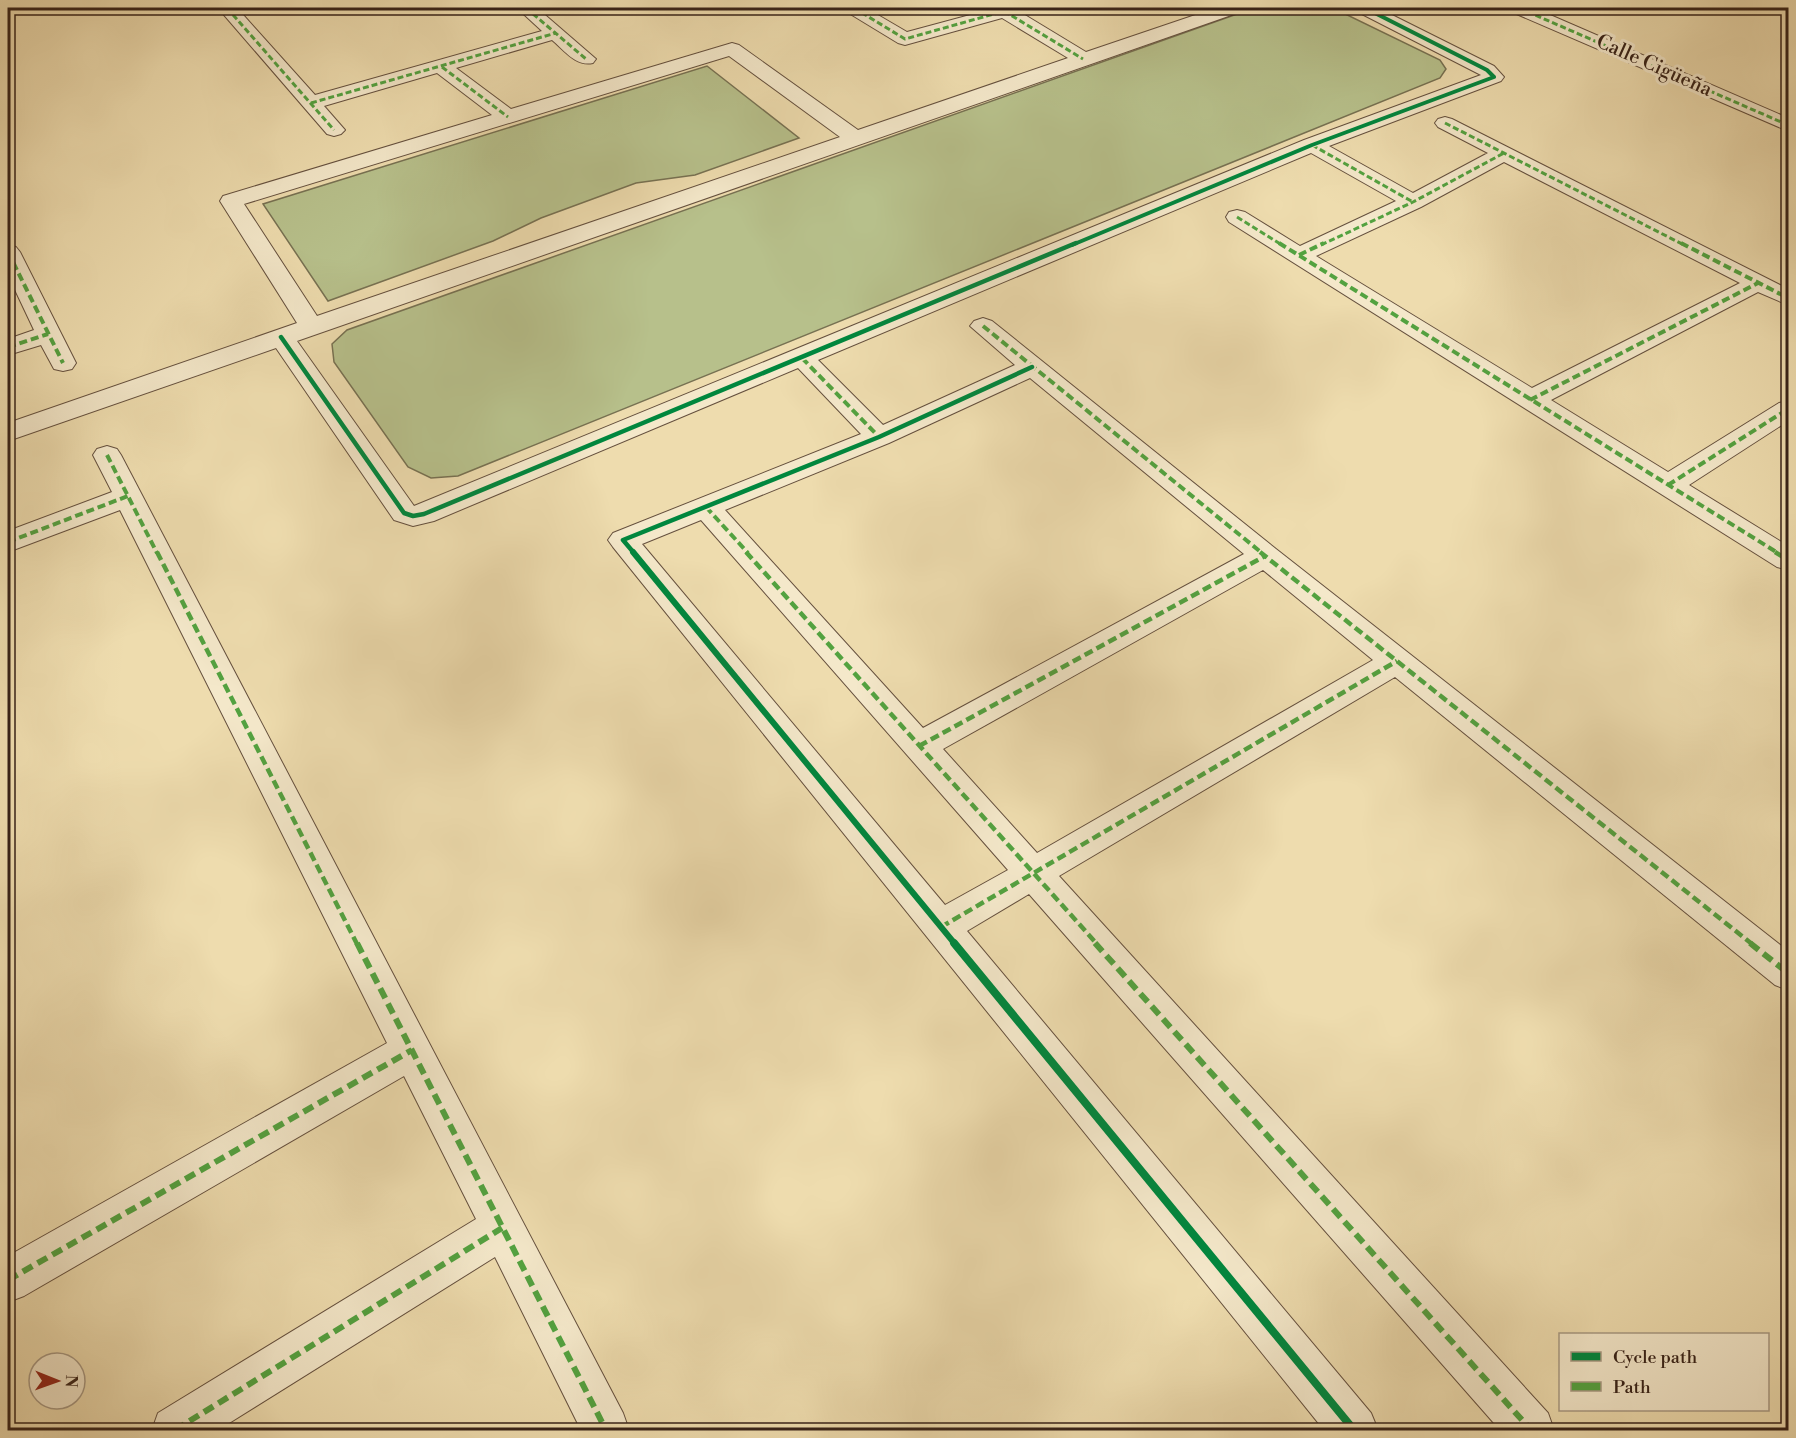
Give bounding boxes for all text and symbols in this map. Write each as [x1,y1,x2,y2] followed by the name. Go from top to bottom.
[1592,29,1717,103] street label: Calle Cigüeña
[1559,1333,1769,1411] legend
[1613,1346,1697,1369] text: Cycle path
[27,1351,87,1411] north arrow
[61,1375,81,1388] text: N
[1613,1376,1651,1399] text: Path

